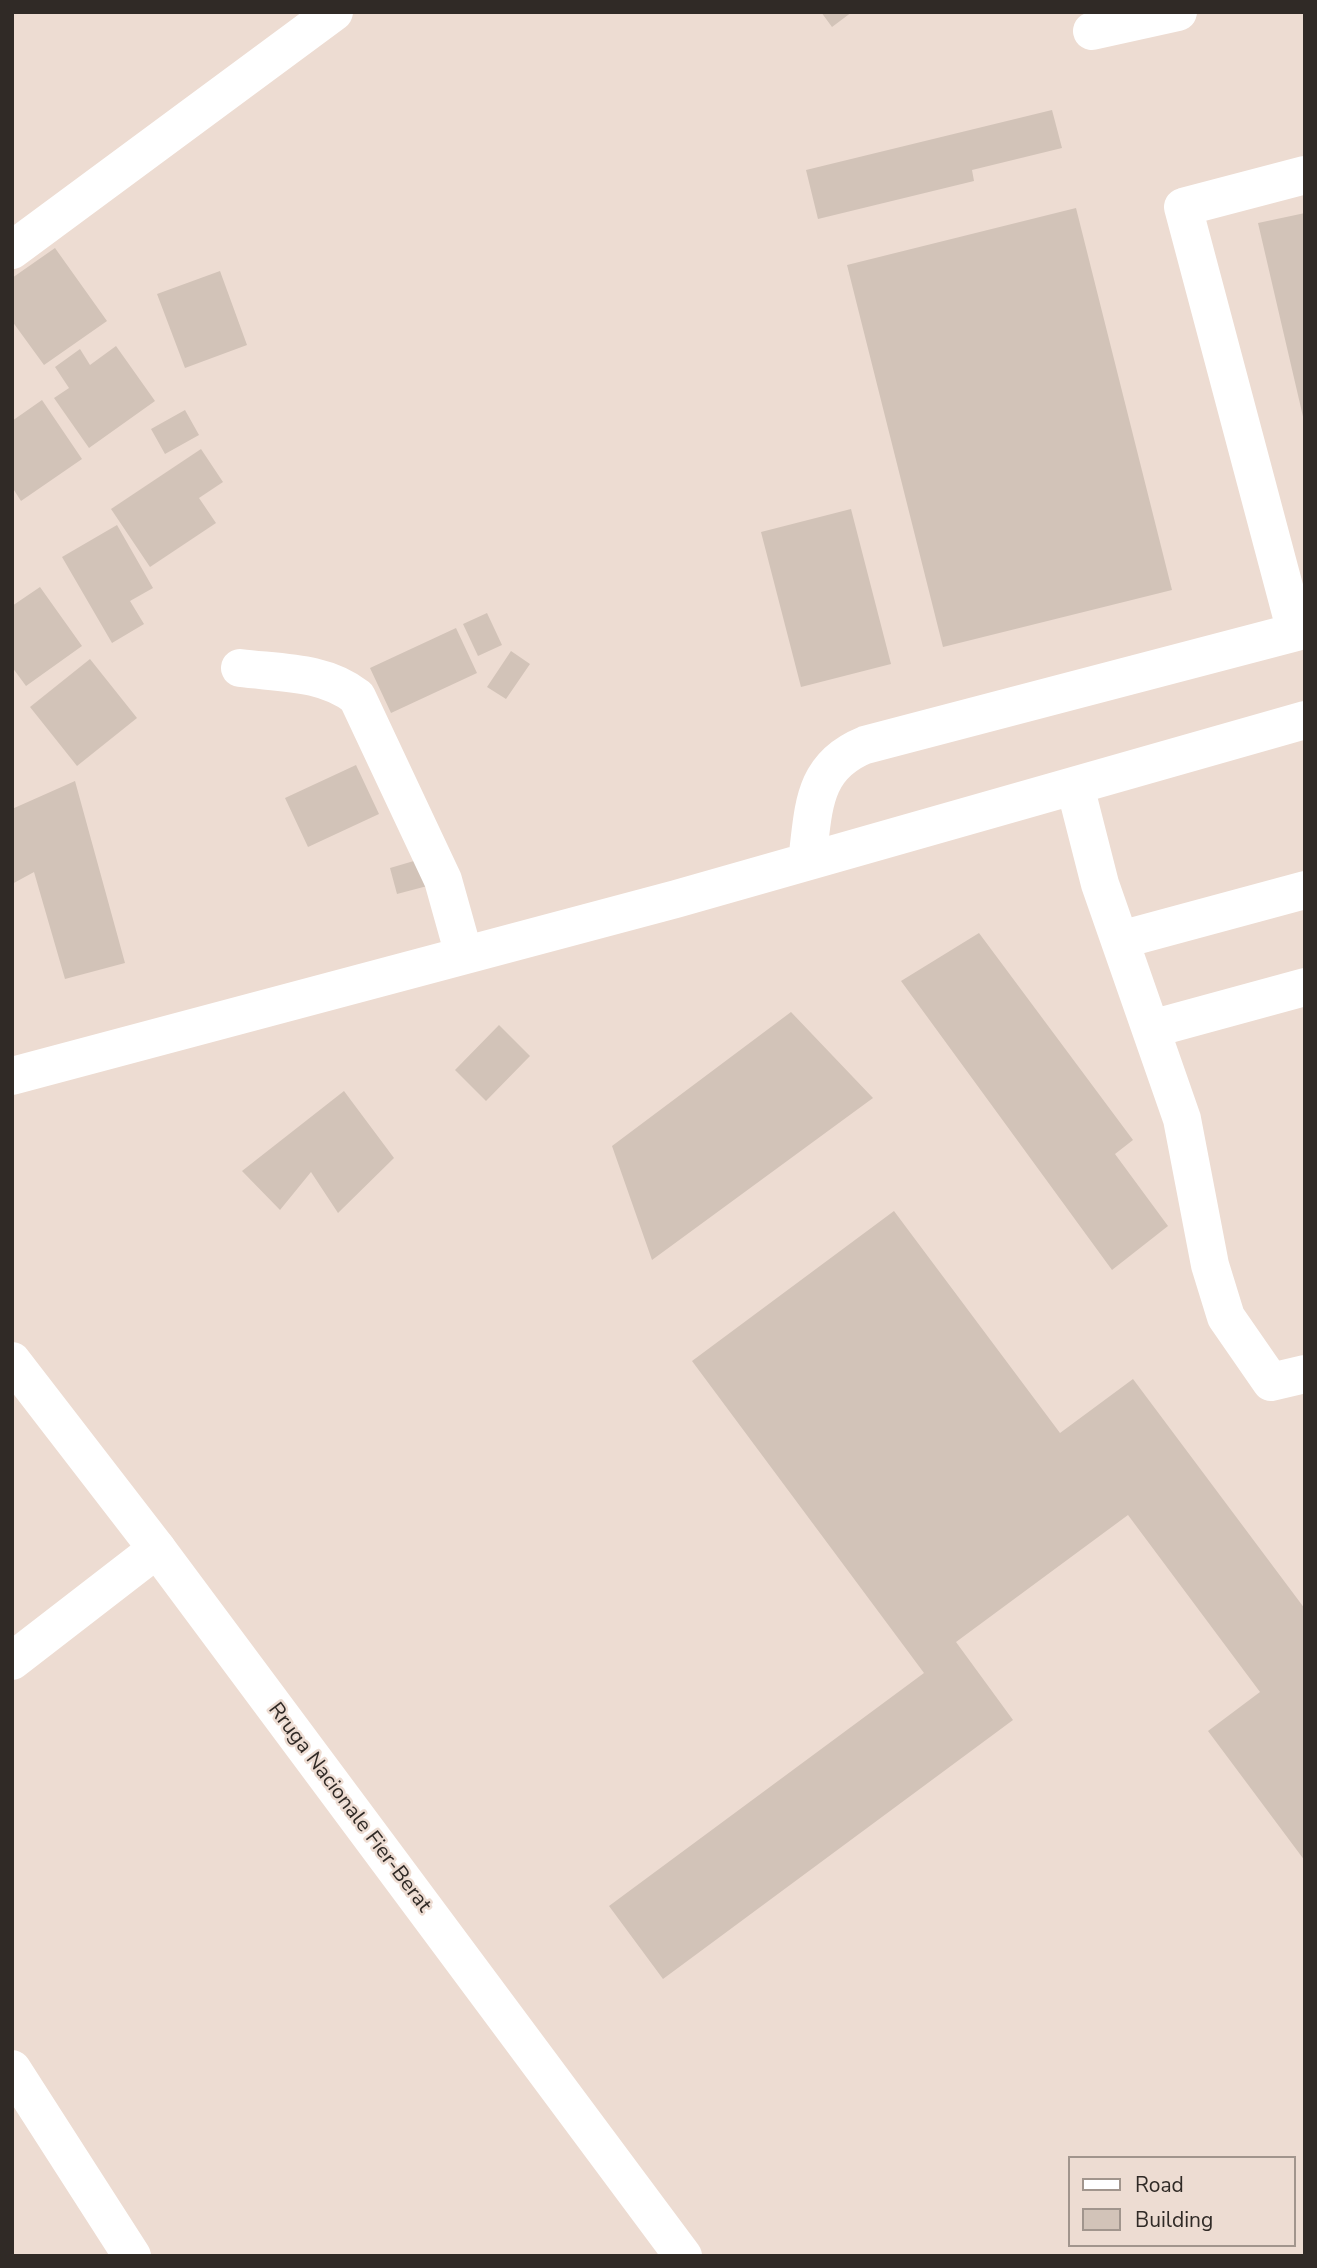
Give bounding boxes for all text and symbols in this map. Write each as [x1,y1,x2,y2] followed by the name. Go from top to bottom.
[262,1698,436,1918] street label: Rruga Nacionale Fier-Berat
[1068,2156,1296,2247] legend
[1135,2171,1184,2199] text: Road
[1135,2206,1213,2234] text: Building

